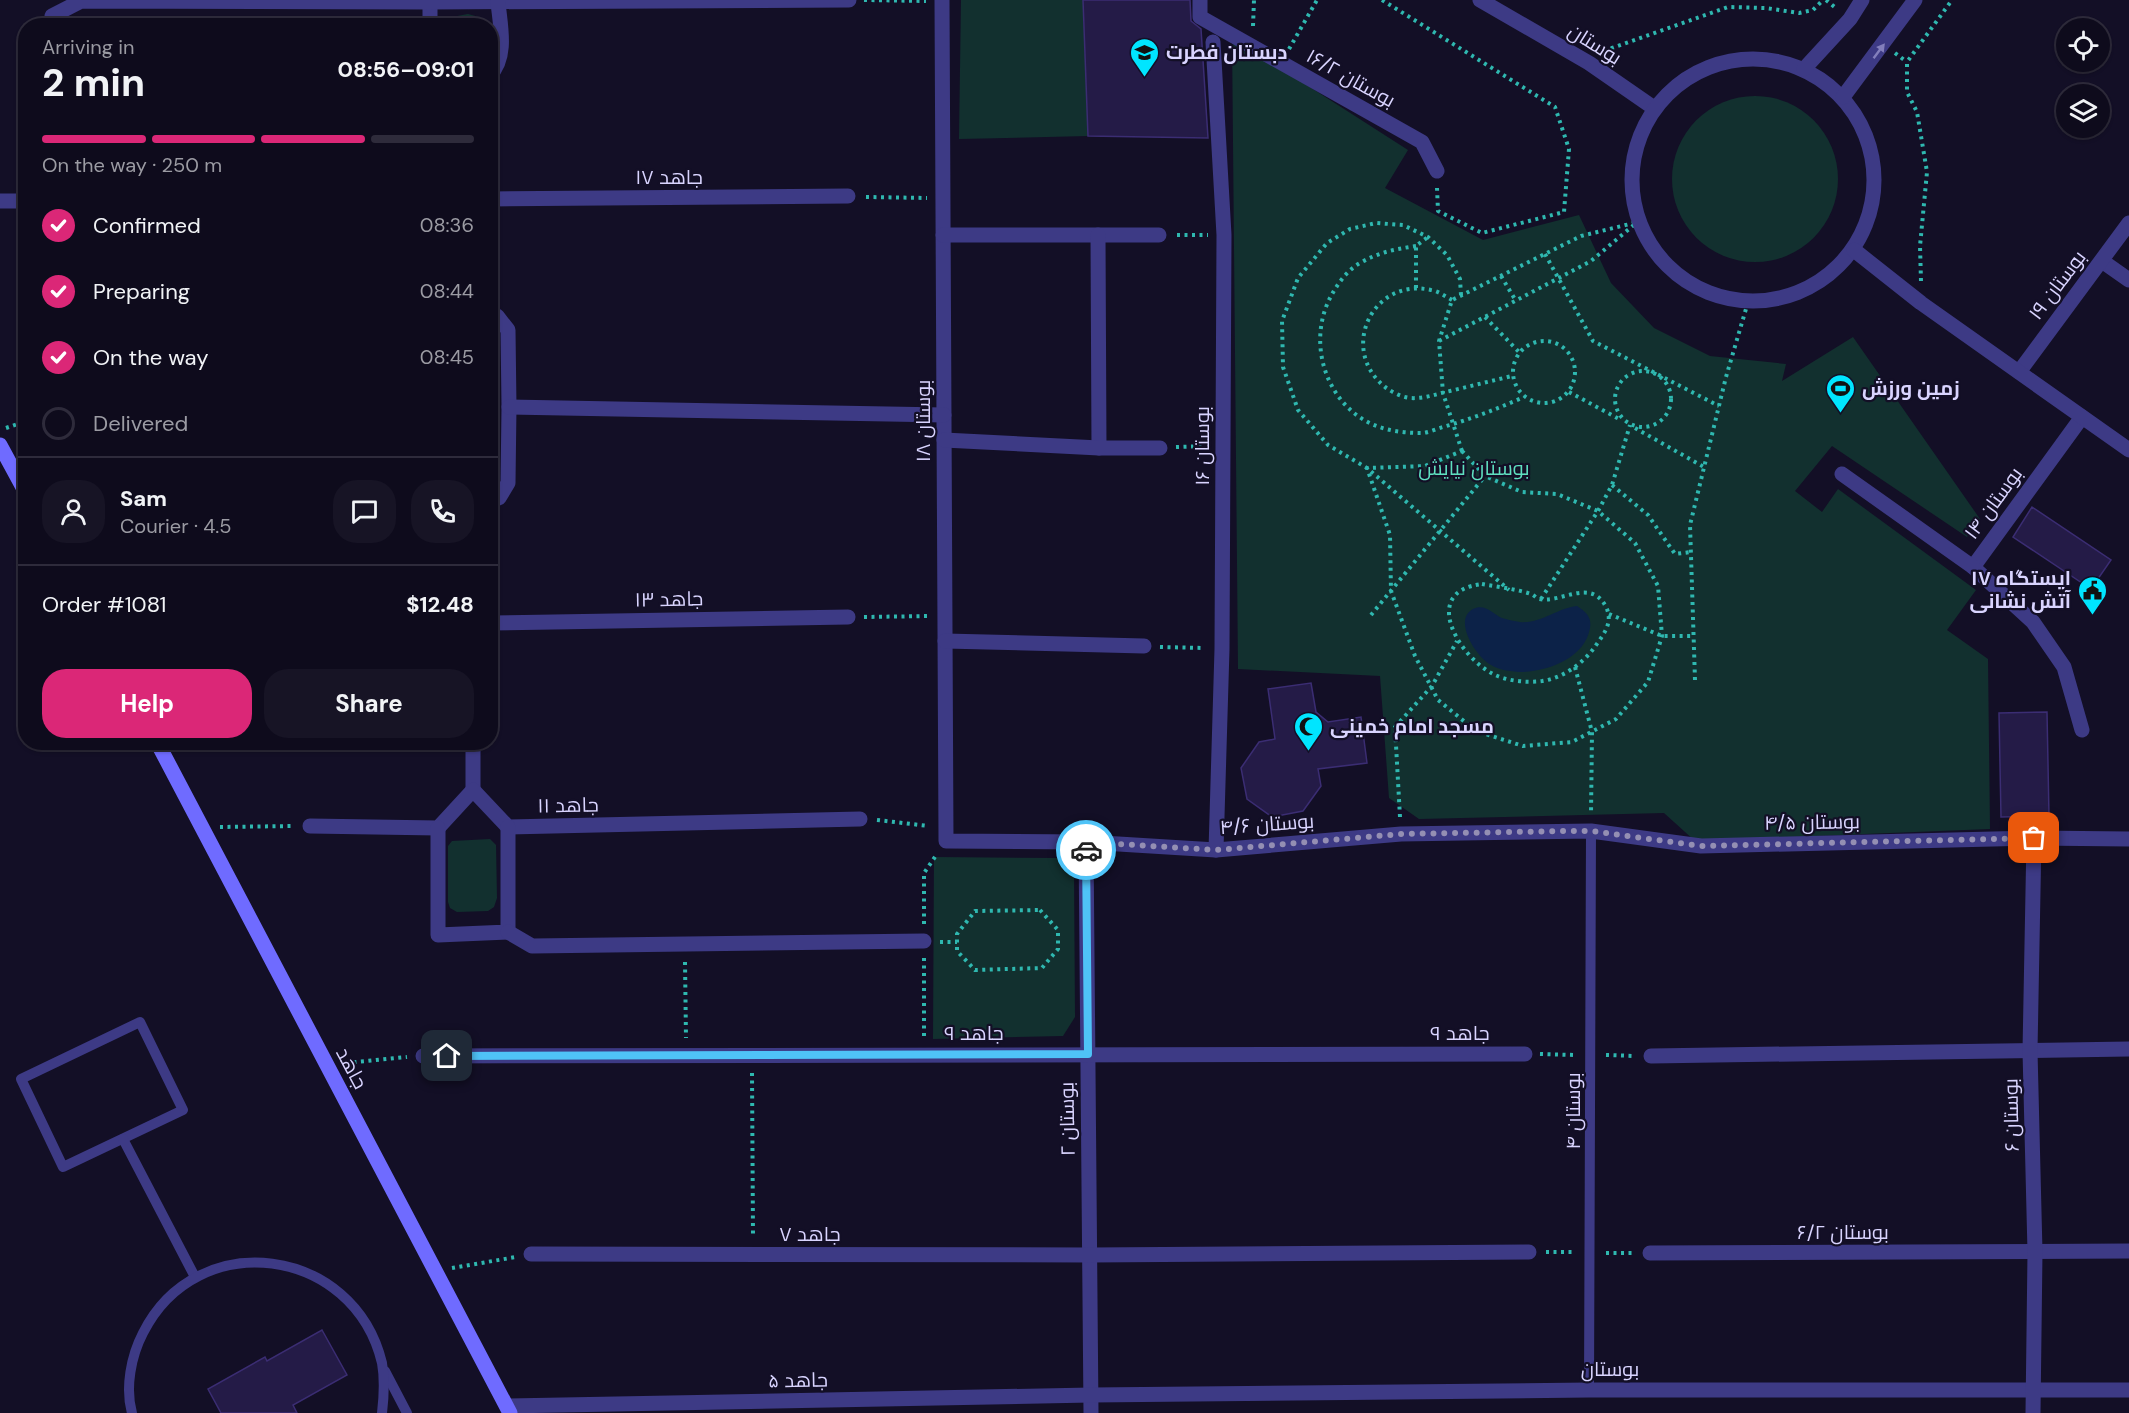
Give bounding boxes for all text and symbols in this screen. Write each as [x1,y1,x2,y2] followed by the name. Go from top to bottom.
[1563,17,1627,71] street label: بوستان
[2056,18,2110,138] map controls
[2056,18,2110,72] button: locate
[42,34,134,60] text: Arriving in
[1129,36,1161,78] school or university icon: دبستان فطرت
[1166,39,1287,65] place label: دبستان فطرت
[1302,43,1400,113] street label: بوستان ۱۶/۲
[1872,43,1884,58] one-way arrow
[338,55,474,84] text: 08:56–09:01
[42,57,145,108] text: 2 min
[2056,84,2110,138] button: layers
[42,152,222,178] text: On the way · 250 m
[635,164,703,190] street label: جاهد ۱۷
[42,209,75,242] icon: check
[93,211,201,240] text: Confirmed
[420,212,474,238] text: 08:36
[2022,245,2092,325] street label: بوستان ۱۹
[42,275,75,308] icon: check
[93,277,190,306] text: Preparing
[420,278,474,304] text: 08:44
[42,341,75,374] icon: check
[93,343,208,372] text: On the way
[420,344,474,370] text: 08:45
[1825,372,1857,414] sports icon: زمین ورزش
[1862,375,1960,401] place label: زمین ورزش
[910,380,936,462] street label: بوستان ۱۸
[1189,406,1215,486] street label: بوستان ۱۶
[93,409,188,438] text: Delivered
[1418,455,1530,481] park label: بوستان نیایش
[1958,462,2028,544] street label: بوستان ۱۴
[42,480,105,543] button: person
[333,480,396,543] button: chat
[411,480,474,543] button: phone
[120,484,167,513] text: Sam
[120,513,232,539] text: Courier · 4.5
[1969,565,2072,614] place label: ایستگاه ۱۷ آتش نشانی
[2076,574,2108,616] public building icon: ایستگاه ۱۷ آتش نشانی
[634,585,704,613] street label: جاهد ۱۳
[42,590,166,619] text: Order #1081
[406,590,474,619] text: $12.48
[42,669,252,738] button: Help
[264,669,474,738] button: Share
[1293,710,1325,752] mosque icon: مسجد امام خمینی
[1330,713,1494,740] place label: مسجد امام خمینی
[537,791,599,819] street label: جاهد ۱۱
[1219,808,1315,840] street label: بوستان ۴/۶
[1764,808,1860,836] street label: بوستان ۴/۵
[2008,812,2059,863] pin
[1056,820,1116,880] courier
[2017,821,2050,854] icon: bag
[1070,834,1103,867] icon: car
[944,1020,1004,1046] street label: جاهد ۹
[1430,1020,1490,1046] street label: جاهد ۹
[421,1030,472,1081] pin
[430,1039,463,1072] icon: home
[330,1043,374,1093] street label: جاهد
[1560,1072,1586,1150] street label: بوستان ۴
[1997,1078,2025,1152] street label: بوستان ۶
[1053,1082,1081,1156] street label: بوستان ۲
[1797,1219,1889,1245] street label: بوستان ۶/۲
[779,1221,841,1247] street label: جاهد ۷
[1581,1356,1639,1382] street label: بوستان
[768,1366,828,1394] street label: جاهد ۵

